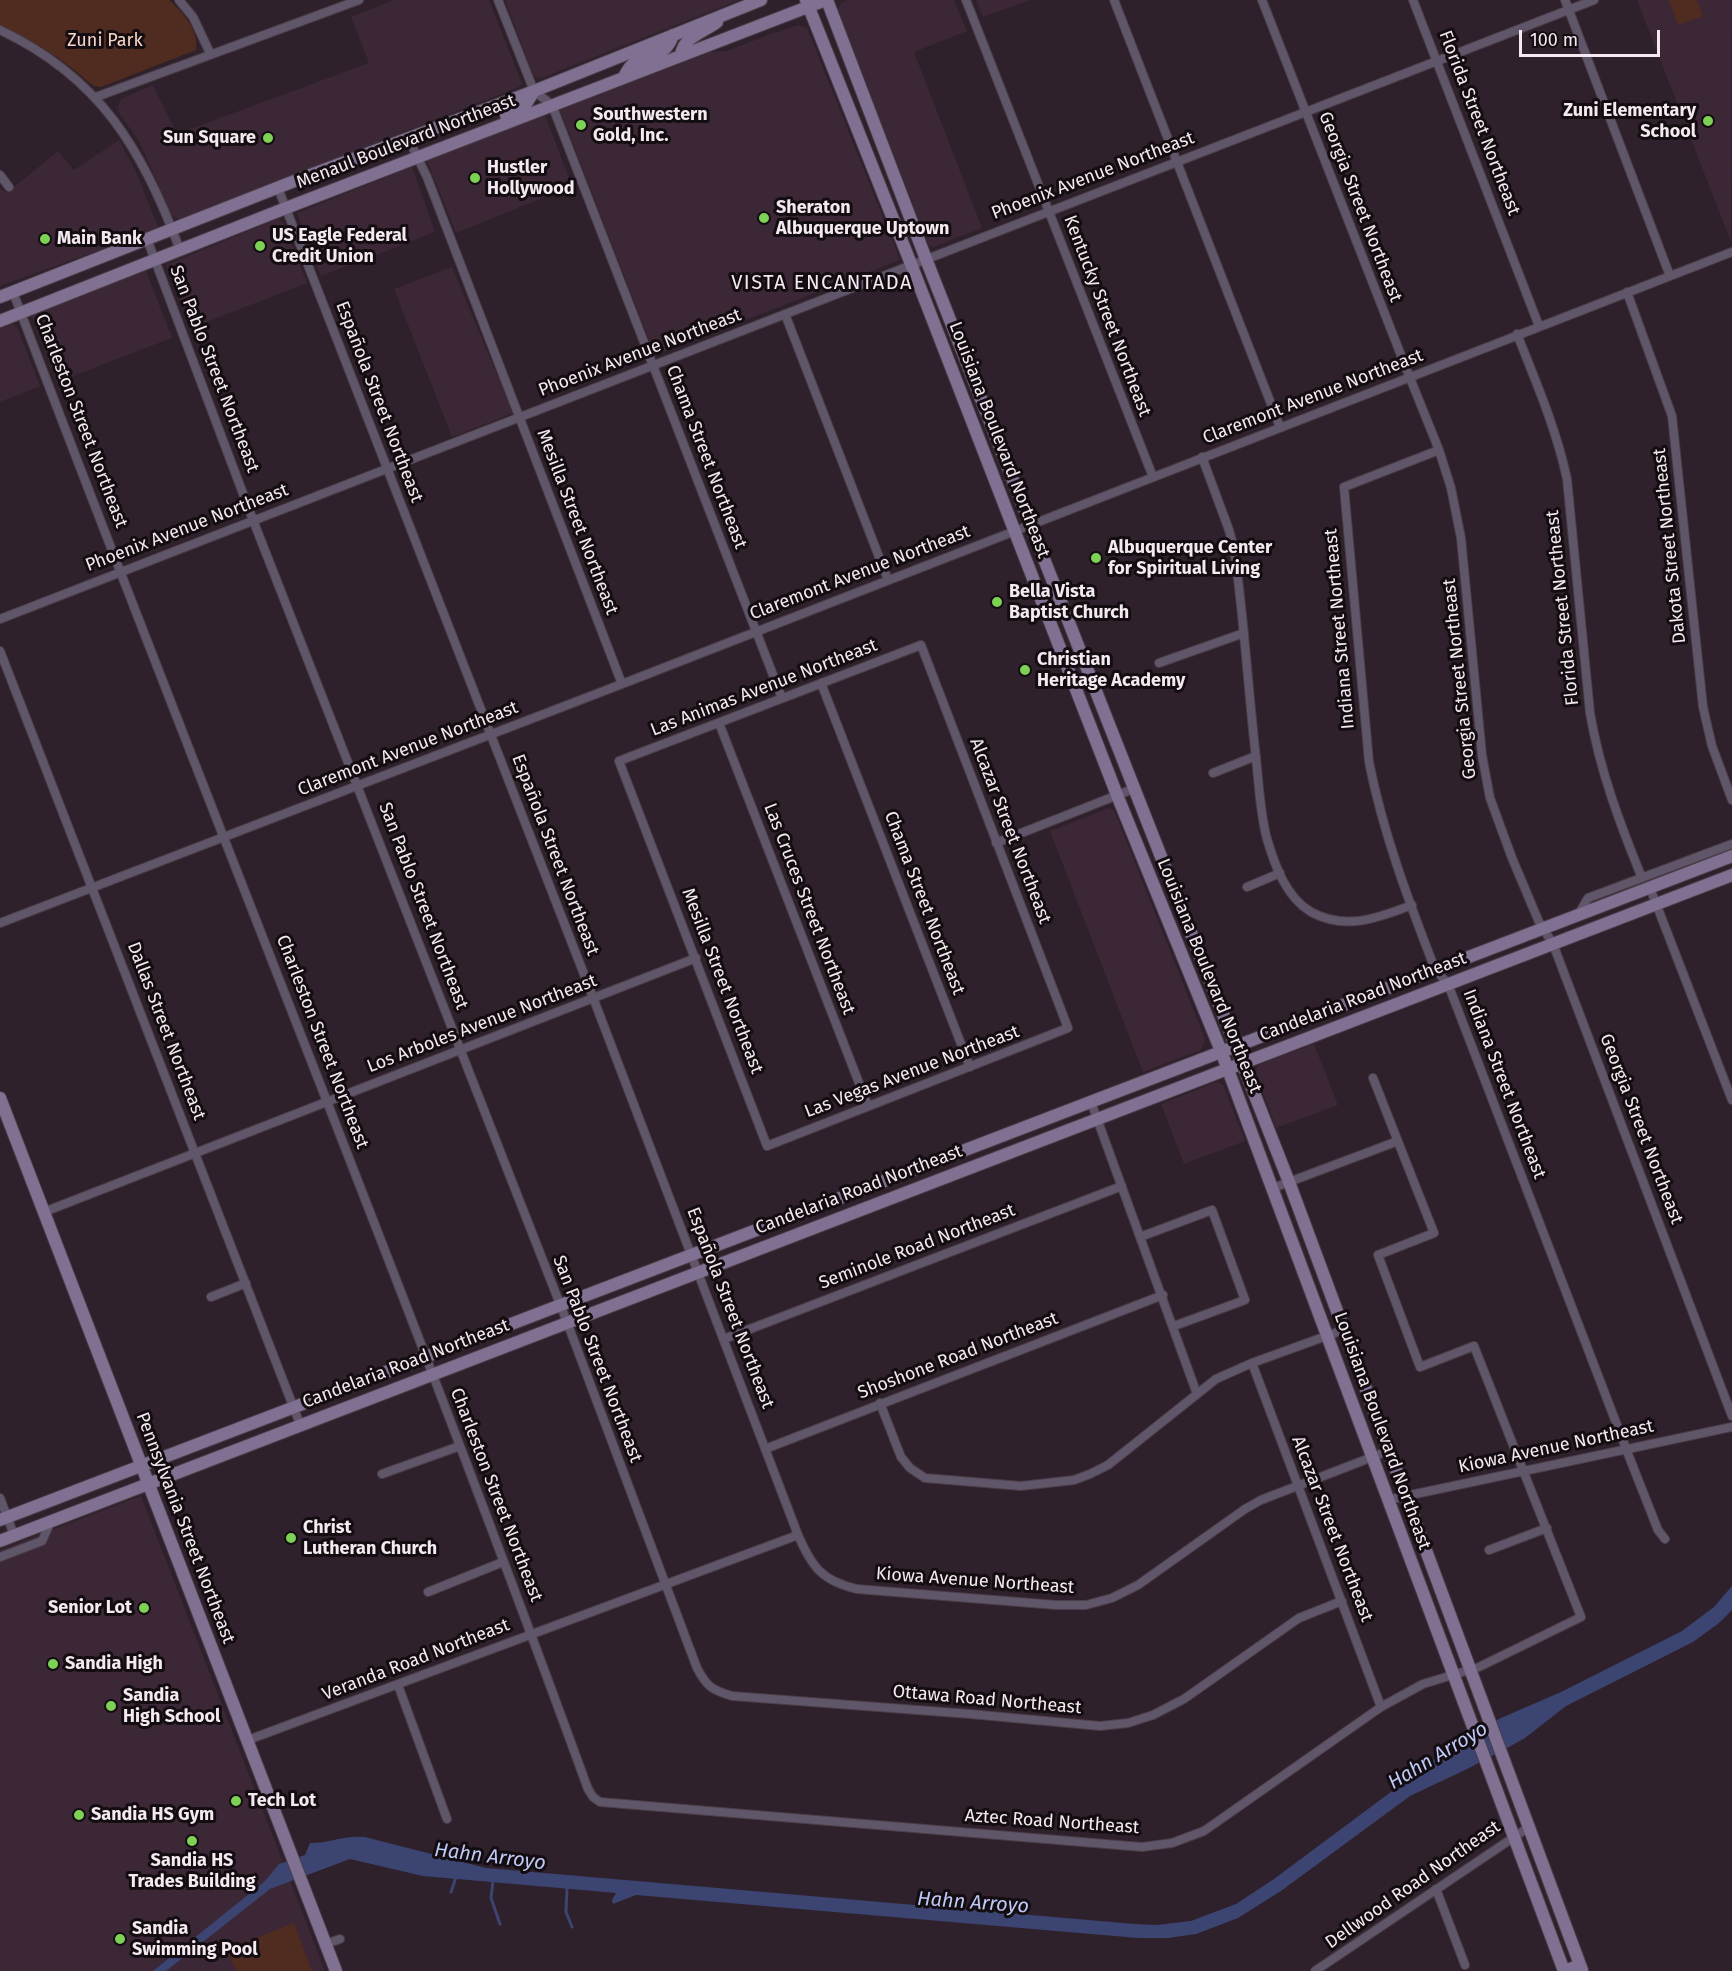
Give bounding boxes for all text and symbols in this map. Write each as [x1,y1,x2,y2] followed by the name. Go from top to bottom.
[1522,18,1663,56] scale bar
[1434,28,1524,218] street label: Florida Street Northeast
[1530,29,1578,51] text: 100 m
[67,30,143,52] park label: Zuni Park
[293,90,519,194] street label: Menaul Boulevard Northeast
[1563,100,1696,142] place label: Zuni Elementary School
[593,104,708,146] place label: Southwestern Gold, Inc.
[1314,109,1406,305] street label: Georgia Street Northeast
[1701,114,1715,128] marker: Zuni Elementary School
[574,118,588,132] marker: Southwestern Gold, Inc.
[163,127,256,149] place label: Sun Square
[989,127,1197,225] street label: Phoenix Avenue Northeast
[261,131,275,145] marker: Sun Square
[487,157,575,200] place label: Hustler Hollywood
[468,171,482,185] marker: Hustler Hollywood
[776,197,949,240] place label: Sheraton Albuquerque Uptown
[757,211,771,225] marker: Sheraton Albuquerque Uptown
[1059,212,1155,420] street label: Kentucky Street Northeast
[272,225,407,268] place label: US Eagle Federal Credit Union
[57,228,142,250] place label: Main Bank
[38,232,52,246] marker: Main Bank
[253,239,267,253] marker: US Eagle Federal Credit Union
[165,262,263,476] street label: San Pablo Street Northeast
[731,271,913,295] district label: VISTA ENCANTADA
[331,298,427,506] street label: Española Street Northeast
[536,304,744,402] street label: Phoenix Avenue Northeast
[30,311,132,531] street label: Charleston Street Northeast
[944,319,1054,561] street label: Louisiana Boulevard Northeast
[1200,345,1426,449] street label: Claremont Avenue Northeast
[661,362,751,552] street label: Chama Street Northeast
[532,426,622,618] street label: Mesilla Street Northeast
[1649,447,1691,645] street label: Dakota Street Northeast
[83,479,291,577] street label: Phoenix Avenue Northeast
[1542,509,1584,707] street label: Florida Street Northeast
[747,521,973,625] street label: Claremont Avenue Northeast
[1320,528,1360,730] street label: Indiana Street Northeast
[1108,537,1272,580] place label: Albuquerque Center for Spiritual Living
[1089,551,1103,565] marker: Albuquerque Center for Spiritual Living
[1439,577,1481,781] street label: Georgia Street Northeast
[1009,581,1129,624] place label: Bella Vista Baptist Church
[990,595,1004,609] marker: Bella Vista Baptist Church
[648,635,880,741] street label: Las Animas Avenue Northeast
[1037,649,1185,692] place label: Christian Heritage Academy
[1018,663,1032,677] marker: Christian Heritage Academy
[295,697,521,801] street label: Claremont Avenue Northeast
[965,735,1055,927] street label: Alcazar Street Northeast
[507,751,603,959] street label: Española Street Northeast
[374,799,472,1013] street label: San Pablo Street Northeast
[759,800,859,1018] street label: Las Cruces Street Northeast
[879,808,969,998] street label: Chama Street Northeast
[1152,856,1266,1096] street label: Louisiana Boulevard Northeast
[677,885,767,1077] street label: Mesilla Street Northeast
[271,932,373,1152] street label: Charleston Street Northeast
[122,939,210,1123] street label: Dallas Street Northeast
[1257,948,1469,1046] street label: Candelaria Road Northeast
[364,970,600,1078] street label: Los Arboles Avenue Northeast
[1458,986,1550,1182] street label: Indiana Street Northeast
[802,1021,1022,1123] street label: Las Vegas Avenue Northeast
[1595,1031,1687,1227] street label: Georgia Street Northeast
[753,1141,965,1239] street label: Candelaria Road Northeast
[816,1200,1018,1294] street label: Seminole Road Northeast
[682,1204,778,1412] street label: Española Street Northeast
[548,1252,646,1466] street label: San Pablo Street Northeast
[855,1308,1061,1404] street label: Shoshone Road Northeast
[1329,1309,1435,1553] street label: Louisiana Boulevard Northeast
[300,1315,512,1413] street label: Candelaria Road Northeast
[445,1385,547,1605] street label: Charleston Street Northeast
[131,1409,239,1647] street label: Pennsylvania Street Northeast
[1456,1416,1656,1478] street label: Kiowa Avenue Northeast
[1287,1433,1377,1625] street label: Alcazar Street Northeast
[303,1517,437,1559] place label: Christ Lutheran Church
[284,1531,298,1545] marker: Christ Lutheran Church
[875,1563,1075,1599] street label: Kiowa Avenue Northeast
[48,1597,132,1619] place label: Senior Lot
[137,1601,151,1615] marker: Senior Lot
[319,1614,513,1706] street label: Veranda Road Northeast
[65,1653,163,1675] place label: Sandia High
[46,1657,60,1671] marker: Sandia High
[892,1681,1082,1719] street label: Ottawa Road Northeast
[123,1685,220,1728] place label: Sandia High School
[104,1699,118,1713] marker: Sandia High School
[1384,1717,1492,1795] water label: Hahn Arroyo
[248,1790,316,1812] place label: Tech Lot
[229,1794,243,1808] marker: Tech Lot
[91,1804,214,1826] place label: Sandia HS Gym
[964,1805,1140,1839] street label: Aztec Road Northeast
[72,1808,86,1822] marker: Sandia HS Gym
[1321,1816,1505,1954] street label: Dellwood Road Northeast
[185,1834,199,1848] marker: Sandia HS Trades Building
[433,1838,547,1876] water label: Hahn Arroyo
[128,1850,256,1892] place label: Sandia HS Trades Building
[916,1887,1030,1919] water label: Hahn Arroyo
[132,1918,258,1960] place label: Sandia Swimming Pool
[113,1932,127,1946] marker: Sandia Swimming Pool

